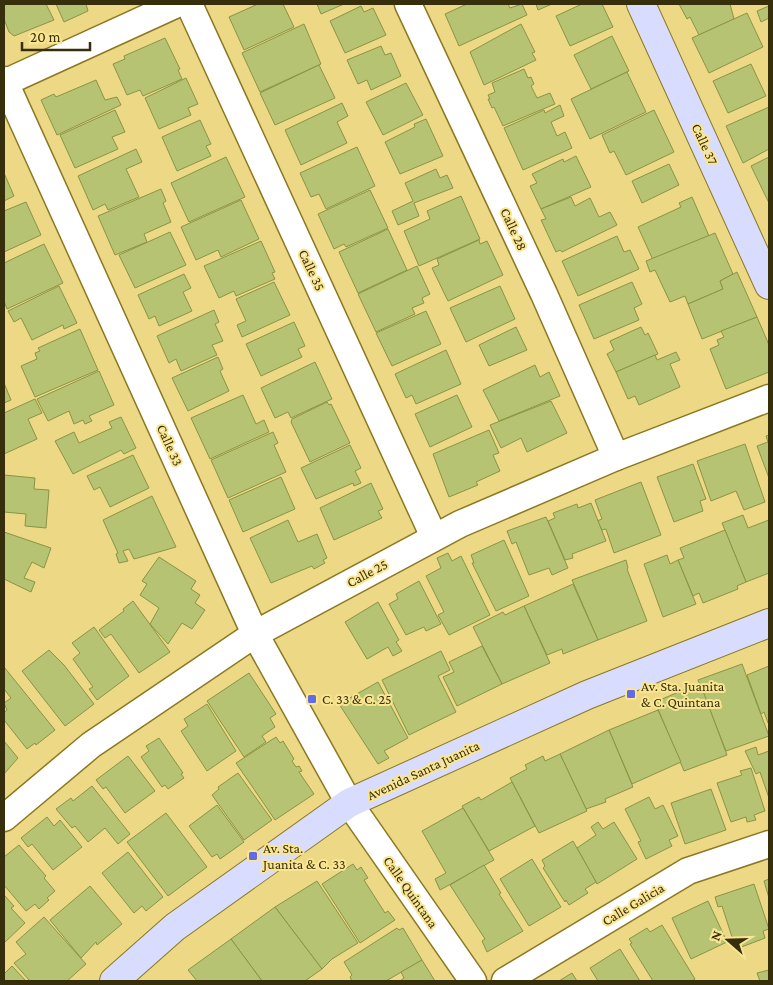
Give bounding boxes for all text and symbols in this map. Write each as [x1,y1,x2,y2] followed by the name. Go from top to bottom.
[22,20,90,52] scale bar
[30,29,61,45] text: 20 m
[689,121,722,168] street label: Calle 37
[497,205,531,253] street label: Calle 28
[295,247,329,293] street label: Calle 35
[154,422,186,468] street label: Calle 33
[344,556,390,590] street label: Calle 25
[641,678,725,710] place label: Av. Sta. Juanita & C. Quintana
[625,688,637,700] marker: Av. Sta. Juanita & C. Quintana
[322,691,392,707] place label: C. 33 & C. 25
[306,693,318,705] marker: C. 33 & C. 25
[364,737,482,803] street label: Avenida Santa Juanita
[261,840,346,872] place label: Av. Sta. Juanita & C. 33
[247,850,259,862] marker: Av. Sta. Juanita & C. 33
[380,853,442,931] street label: Calle Quintana
[599,879,667,929] street label: Calle Galicia
[703,915,753,965] north arrow
[707,928,725,943] text: N

